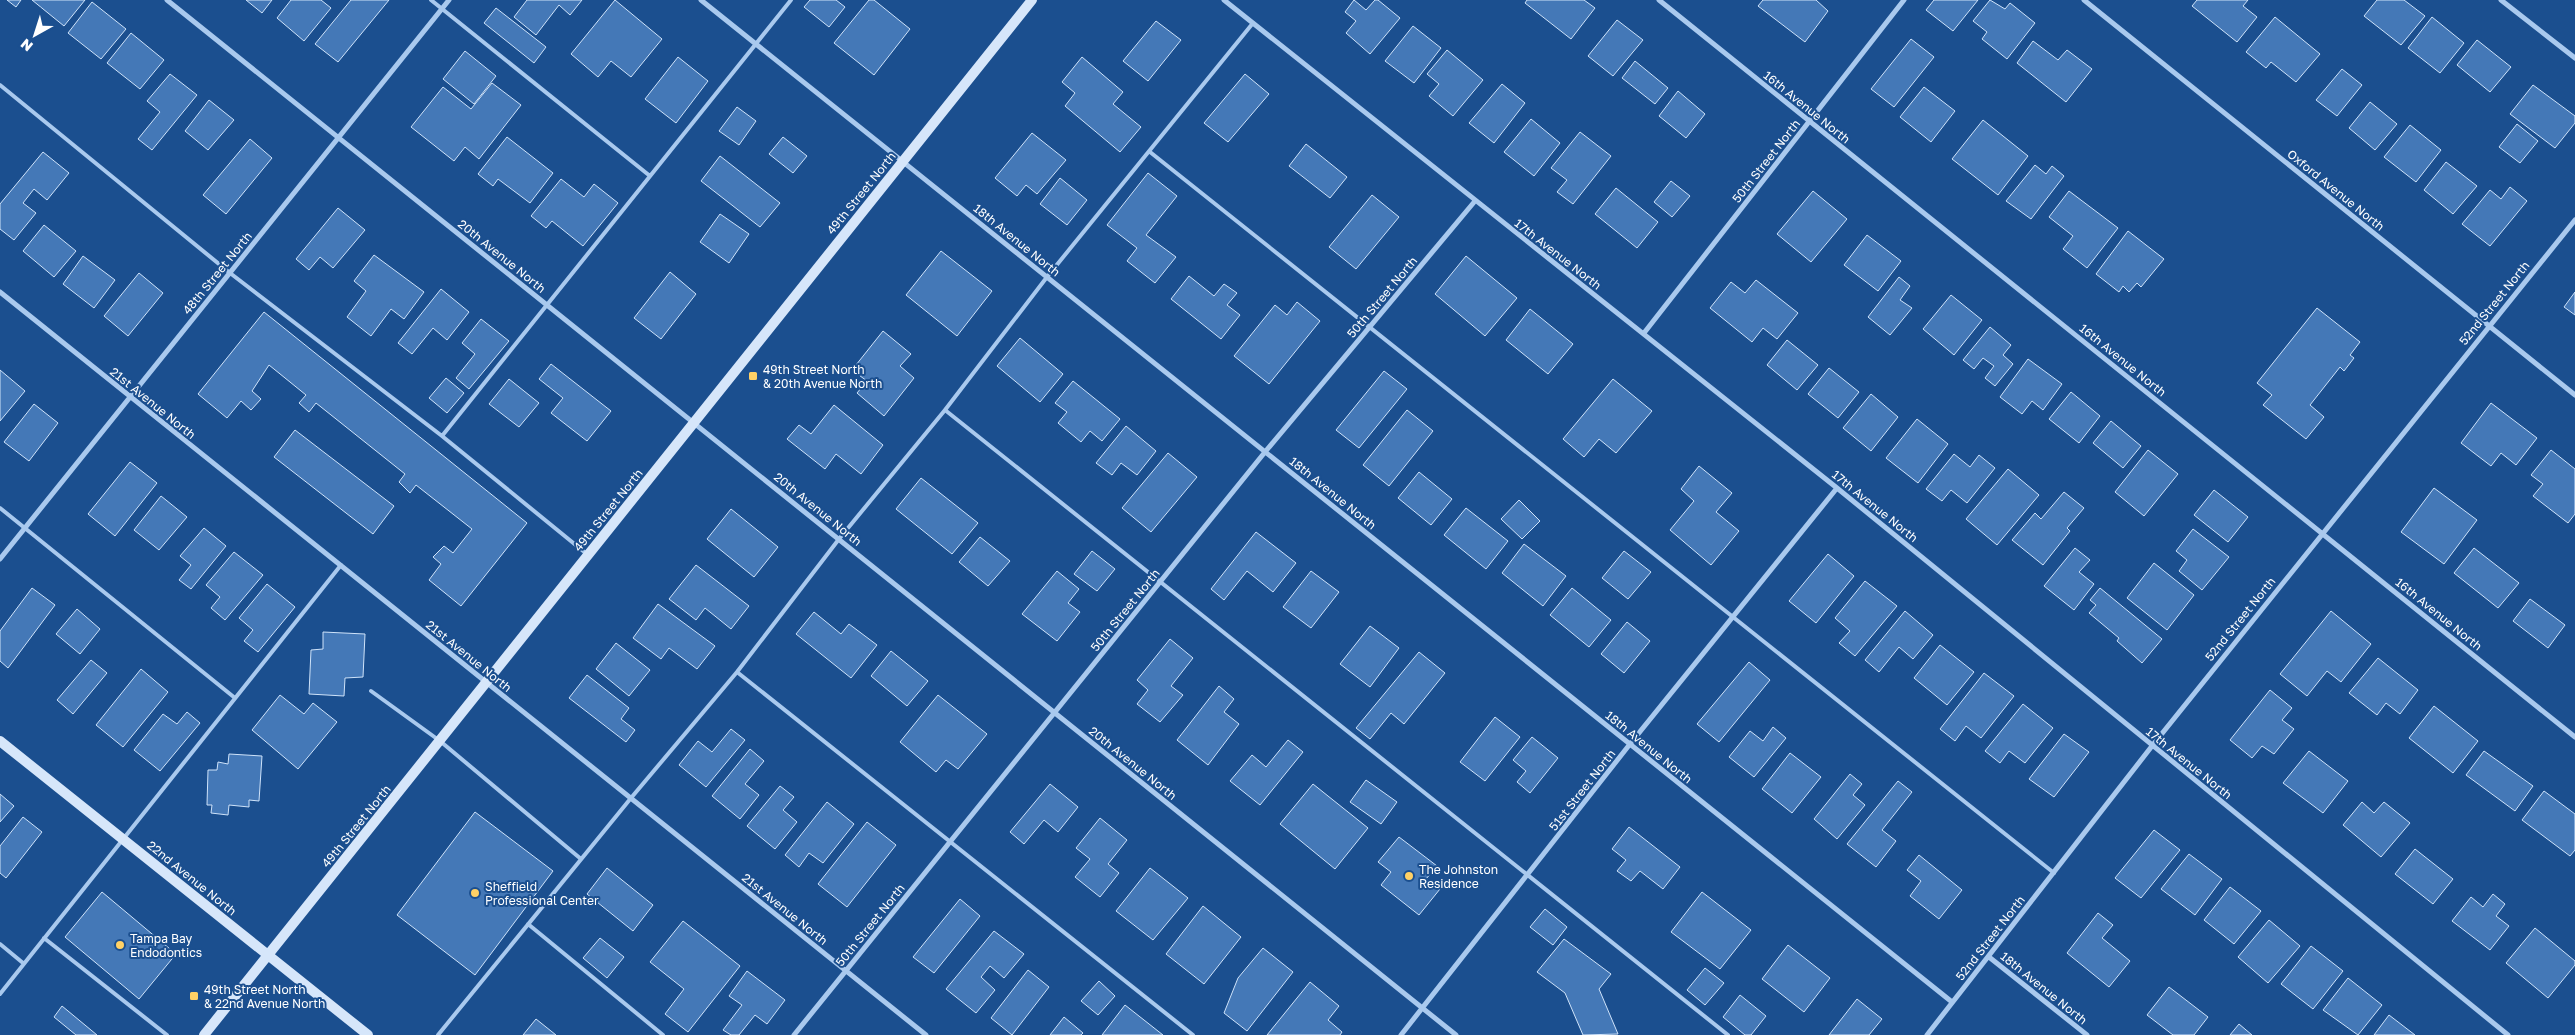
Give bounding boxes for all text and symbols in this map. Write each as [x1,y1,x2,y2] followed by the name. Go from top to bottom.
[10,10,60,60] north arrow
[17,36,36,55] text: N
[1761,67,1853,147] street label: 16th Avenue North
[1729,116,1803,206] street label: 50th Street North
[2284,146,2388,234] street label: Oxford Avenue North
[823,149,899,237] street label: 49th Street North
[971,200,1063,280] street label: 18th Avenue North
[1512,215,1604,293] street label: 17th Avenue North
[455,216,549,296] street label: 20th Avenue North
[179,229,255,317] street label: 48th Street North
[1344,253,1420,341] street label: 50th Street North
[2456,258,2532,348] street label: 52nd Street North
[2077,320,2169,400] street label: 16th Avenue North
[763,362,882,391] place label: 49th Street North & 20th Avenue North
[107,364,199,442] street label: 21st Avenue North
[747,370,759,382] marker: 49th Street North & 20th Avenue North
[1287,453,1379,533] street label: 18th Avenue North
[570,466,646,554] street label: 49th Street North
[1829,467,1921,545] street label: 17th Avenue North
[771,469,865,549] street label: 20th Avenue North
[1087,566,1163,654] street label: 50th Street North
[2202,574,2278,664] street label: 52nd Street North
[2393,574,2485,654] street label: 16th Avenue North
[423,617,515,695] street label: 21st Avenue North
[1603,707,1695,787] street label: 18th Avenue North
[1086,723,1180,803] street label: 20th Avenue North
[2143,724,2235,802] street label: 17th Avenue North
[1546,746,1618,834] street label: 51st Street North
[318,782,394,870] street label: 49th Street North
[144,837,240,919] street label: 22nd Avenue North
[1419,862,1498,891] place label: The Johnston Residence
[739,870,831,948] street label: 21st Avenue North
[1403,870,1415,882] marker: The Johnston Residence
[485,879,599,908] place label: Sheffield Professional Center
[832,881,908,969] street label: 50th Street North
[469,887,481,899] marker: Sheffield Professional Center
[1952,893,2028,983] street label: 52nd Street North
[130,931,202,960] place label: Tampa Bay Endodontics
[114,939,126,951] marker: Tampa Bay Endodontics
[1998,948,2090,1028] street label: 18th Avenue North
[204,982,326,1011] place label: 49th Street North & 22nd Avenue North
[188,990,200,1002] marker: 49th Street North & 22nd Avenue North

